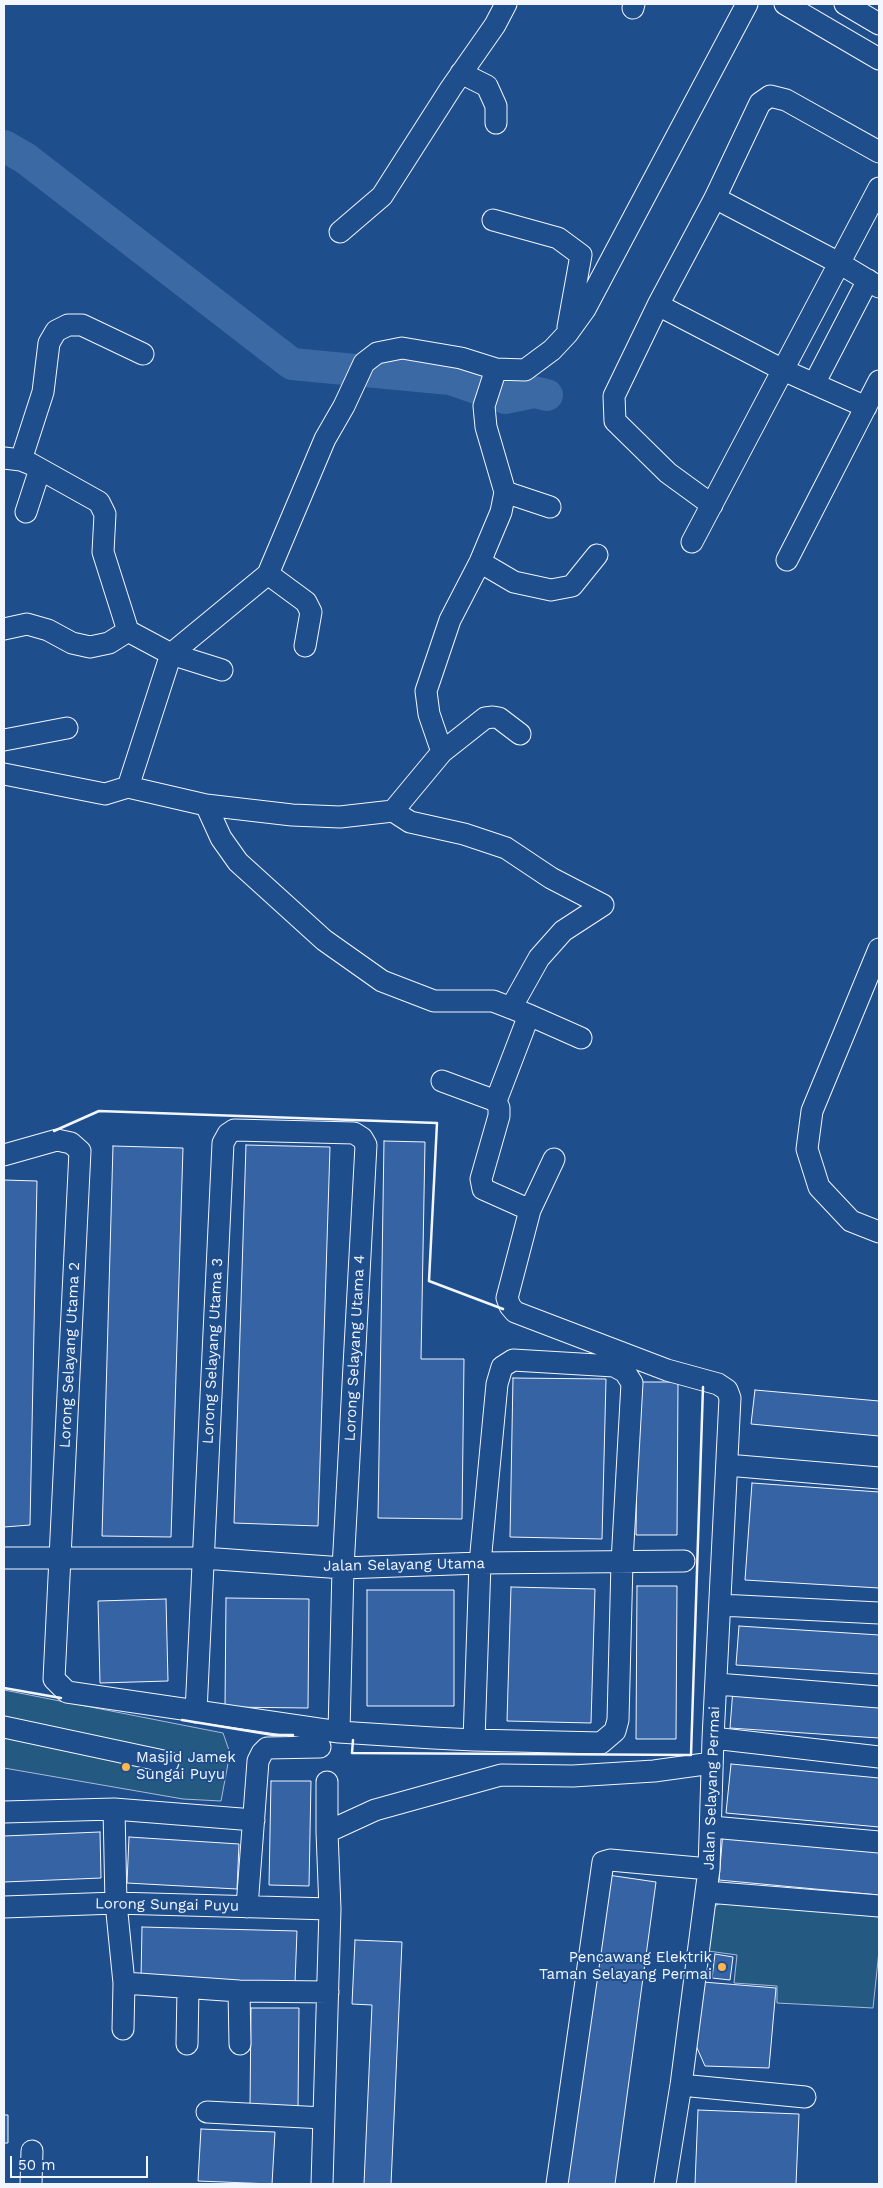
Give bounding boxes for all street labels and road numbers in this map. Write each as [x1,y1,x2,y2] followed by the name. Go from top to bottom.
[341,1254,369,1442] street label: Lorong Selayang Utama 4
[199,1257,227,1445] street label: Lorong Selayang Utama 3
[56,1261,84,1449] street label: Lorong Selayang Utama 2
[323,1555,485,1575] street label: Jalan Selayang Utama
[700,1706,724,1870] street label: Jalan Selayang Permai
[95,1895,239,1915] street label: Lorong Sungai Puyu

